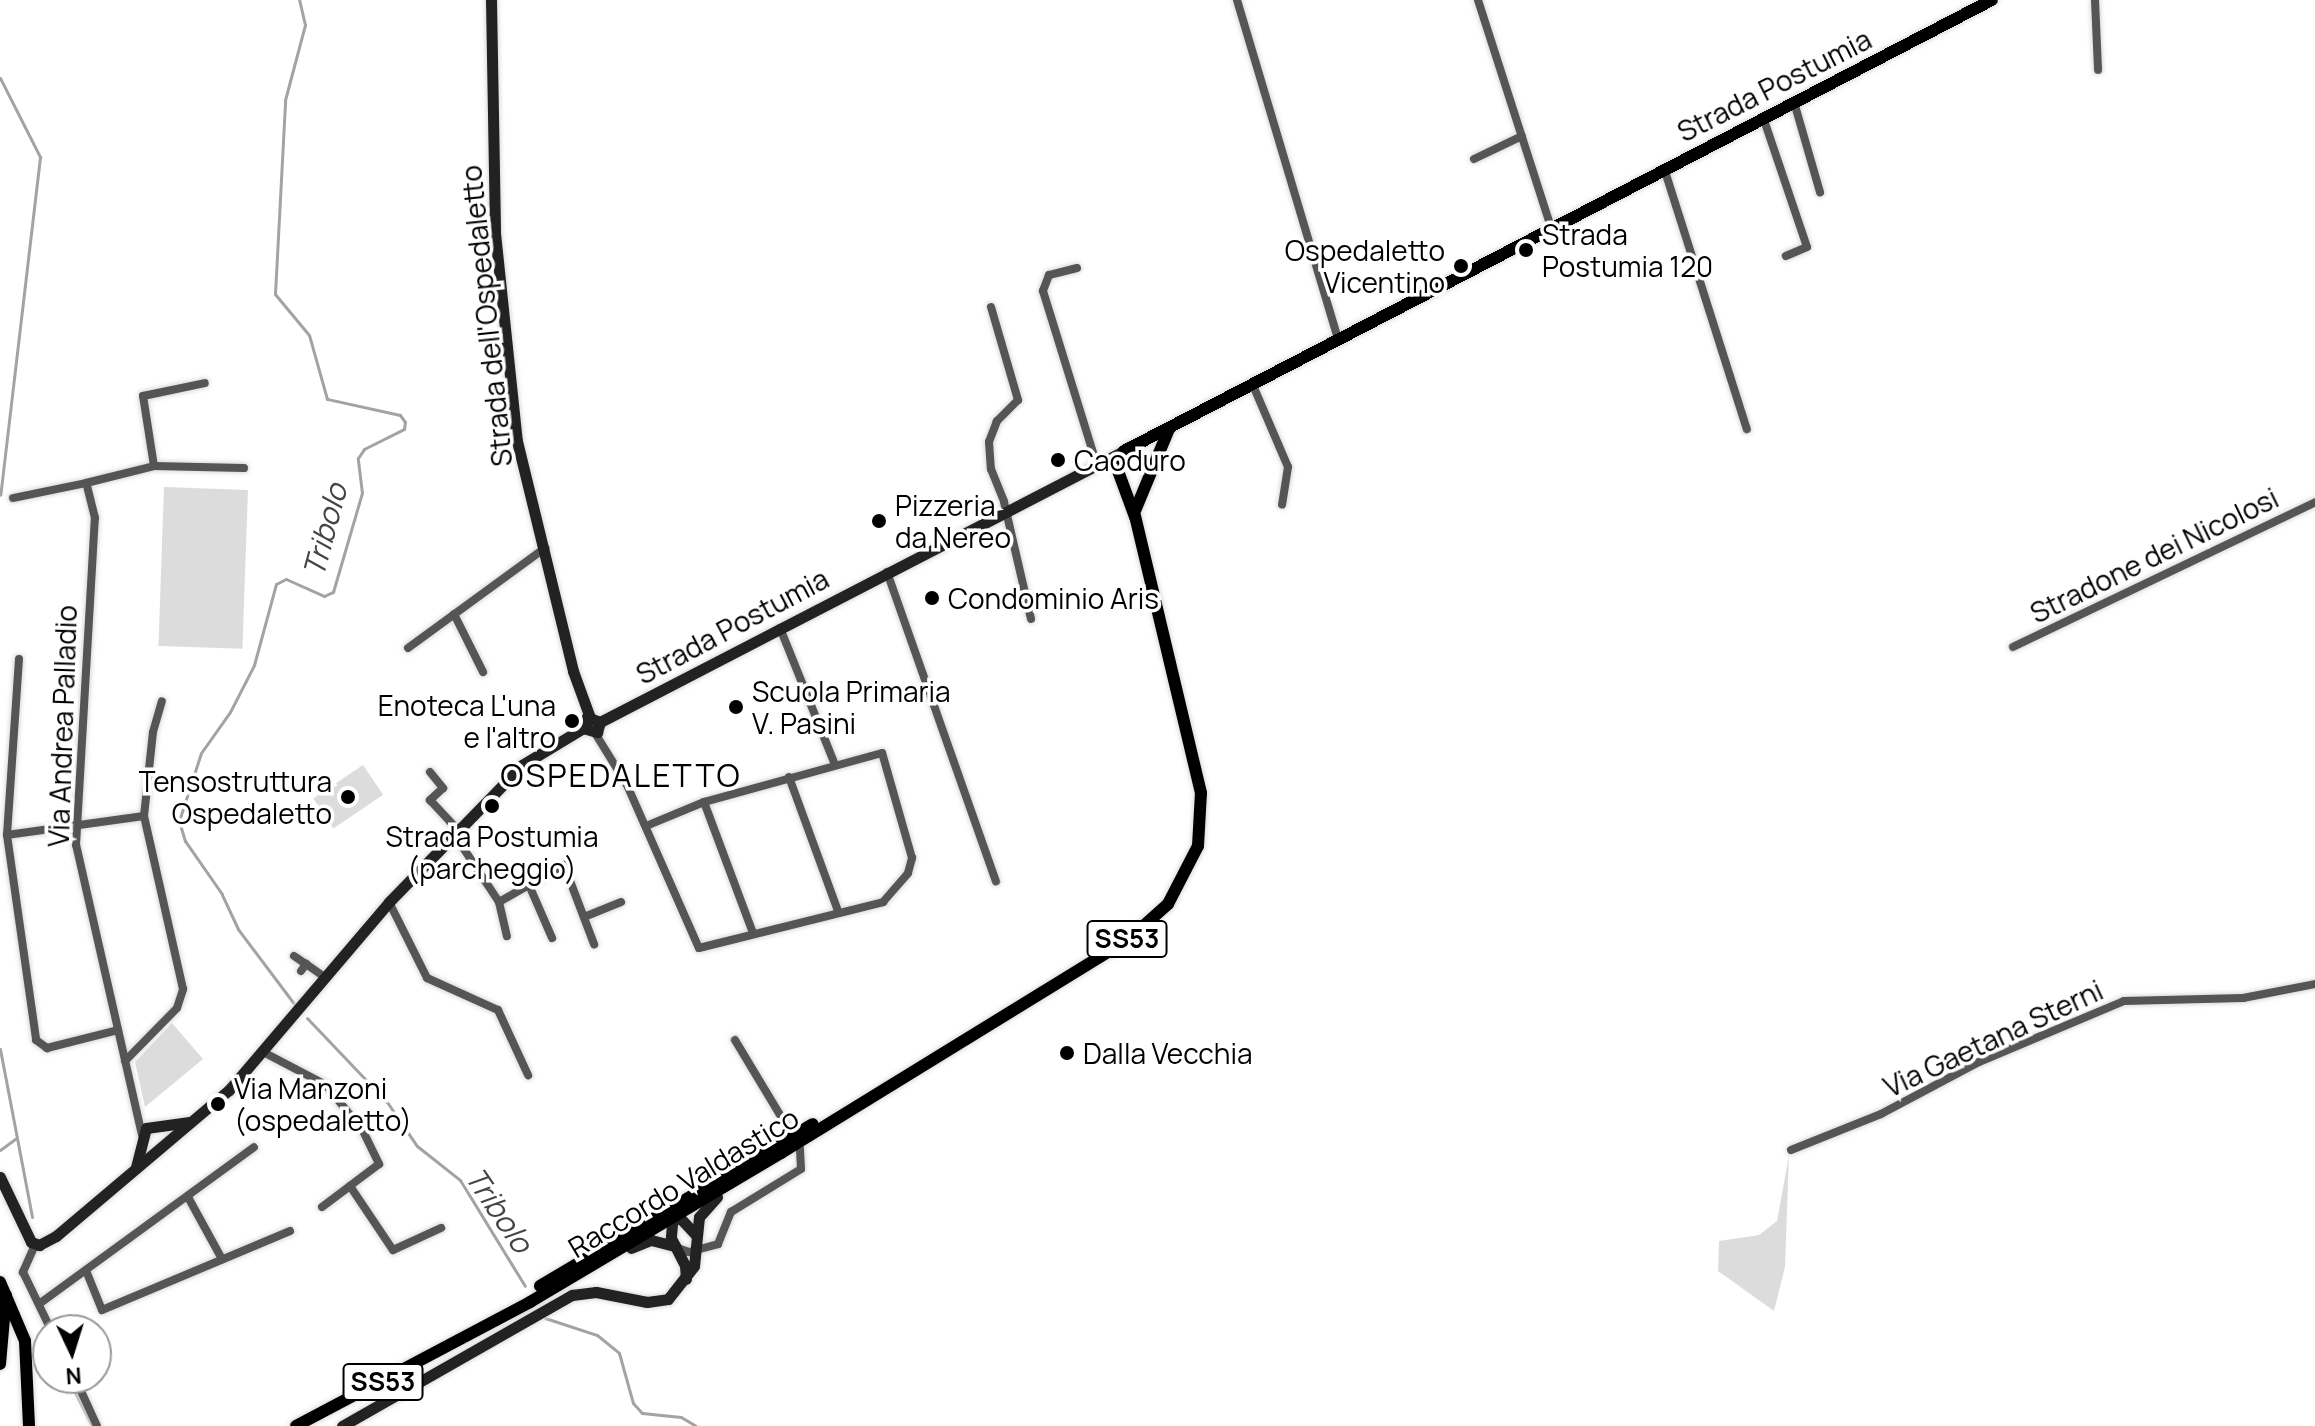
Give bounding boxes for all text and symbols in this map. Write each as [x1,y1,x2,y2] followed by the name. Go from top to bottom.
[1672,22,1876,148] street label: Strada Postumia
[453,164,519,468] street label: Strada dell'Ospedaletto
[1542,217,1713,283] place label: Strada Postumia 120
[1285,233,1445,299] place label: Ospedaletto Vicentino
[1517,241,1535,259] marker: Strada Postumia 120
[1452,257,1470,275] marker: Ospedaletto Vicentino
[1074,443,1186,477] place label: Caoduro
[1049,451,1067,469] marker: Caoduro
[295,480,355,580] water label: Tribolo
[2024,480,2284,630] street label: Stradone dei Nicolosi
[895,488,1011,554] place label: Pizzeria da Nereo
[870,512,888,530] marker: Pizzeria da Nereo
[630,561,834,691] street label: Strada Postumia
[948,581,1159,615] place label: Condominio Aris
[923,589,941,607] marker: Condominio Aris
[41,604,83,848] street label: Via Andrea Palladio
[752,674,951,740] place label: Scuola Primaria V. Pasini
[378,688,556,754] place label: Enoteca L'una e l'altro
[727,698,745,716] marker: Scuola Primaria V. Pasini
[563,712,581,730] marker: Enoteca L'una e l'altro
[500,756,742,794] district label: OSPEDALETTO
[139,764,332,830] place label: Tensostruttura Ospedaletto
[339,788,357,806] marker: Tensostruttura Ospedaletto
[483,797,501,815] marker: Strada Postumia (parcheggio)
[386,819,598,885] place label: Strada Postumia (parcheggio)
[1085,917,1169,961] road number: SS53
[1878,973,2108,1103] street label: Via Gaetana Sterni
[1083,1036,1252,1070] place label: Dalla Vecchia
[1058,1044,1076,1062] marker: Dalla Vecchia
[234,1071,412,1137] place label: Via Manzoni (ospedaletto)
[209,1095,227,1113] marker: Via Manzoni (ospedaletto)
[562,1100,804,1264] street label: Raccordo Valdastico
[458,1161,540,1259] water label: Tribolo
[32,1314,112,1394] north arrow
[65,1360,82,1391] text: N
[341,1360,425,1404] road number: SS53

